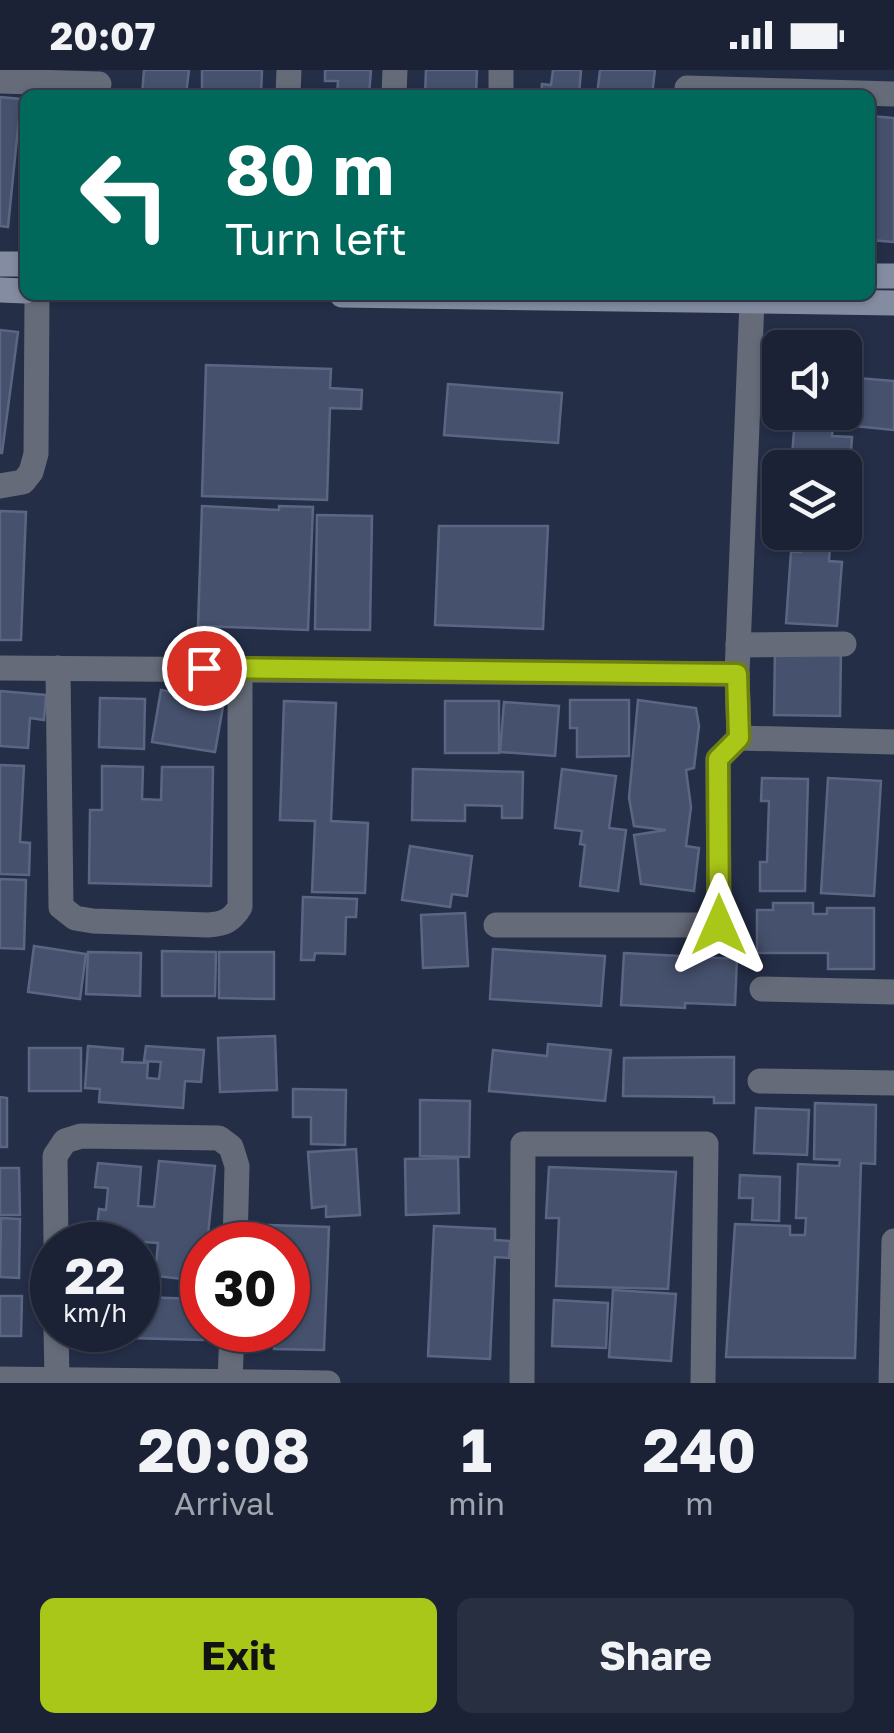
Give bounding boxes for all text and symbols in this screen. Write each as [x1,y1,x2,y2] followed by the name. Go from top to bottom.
[50,13,155,58] text: 20:07
[225,126,394,210] text: 80 m
[60,130,190,260] icon: left
[225,211,407,265] text: Turn left
[762,330,862,550] map controls
[762,330,862,430] button: sound
[762,450,862,550] button: layers
[162,626,247,711] pin
[177,641,232,696] icon: arrive
[667,873,771,977] position arrow
[180,1222,310,1352] speed limit sign: 30
[64,1245,125,1305] text: 22
[63,1297,127,1328] text: km/h
[138,1413,310,1485] text: 20:08
[461,1413,492,1485] text: 1
[643,1413,756,1485] text: 240
[174,1484,274,1522] text: Arrival
[448,1484,505,1522] text: min
[685,1484,714,1522] text: m
[40,1598,437,1713] button: Exit
[457,1598,854,1713] button: Share

